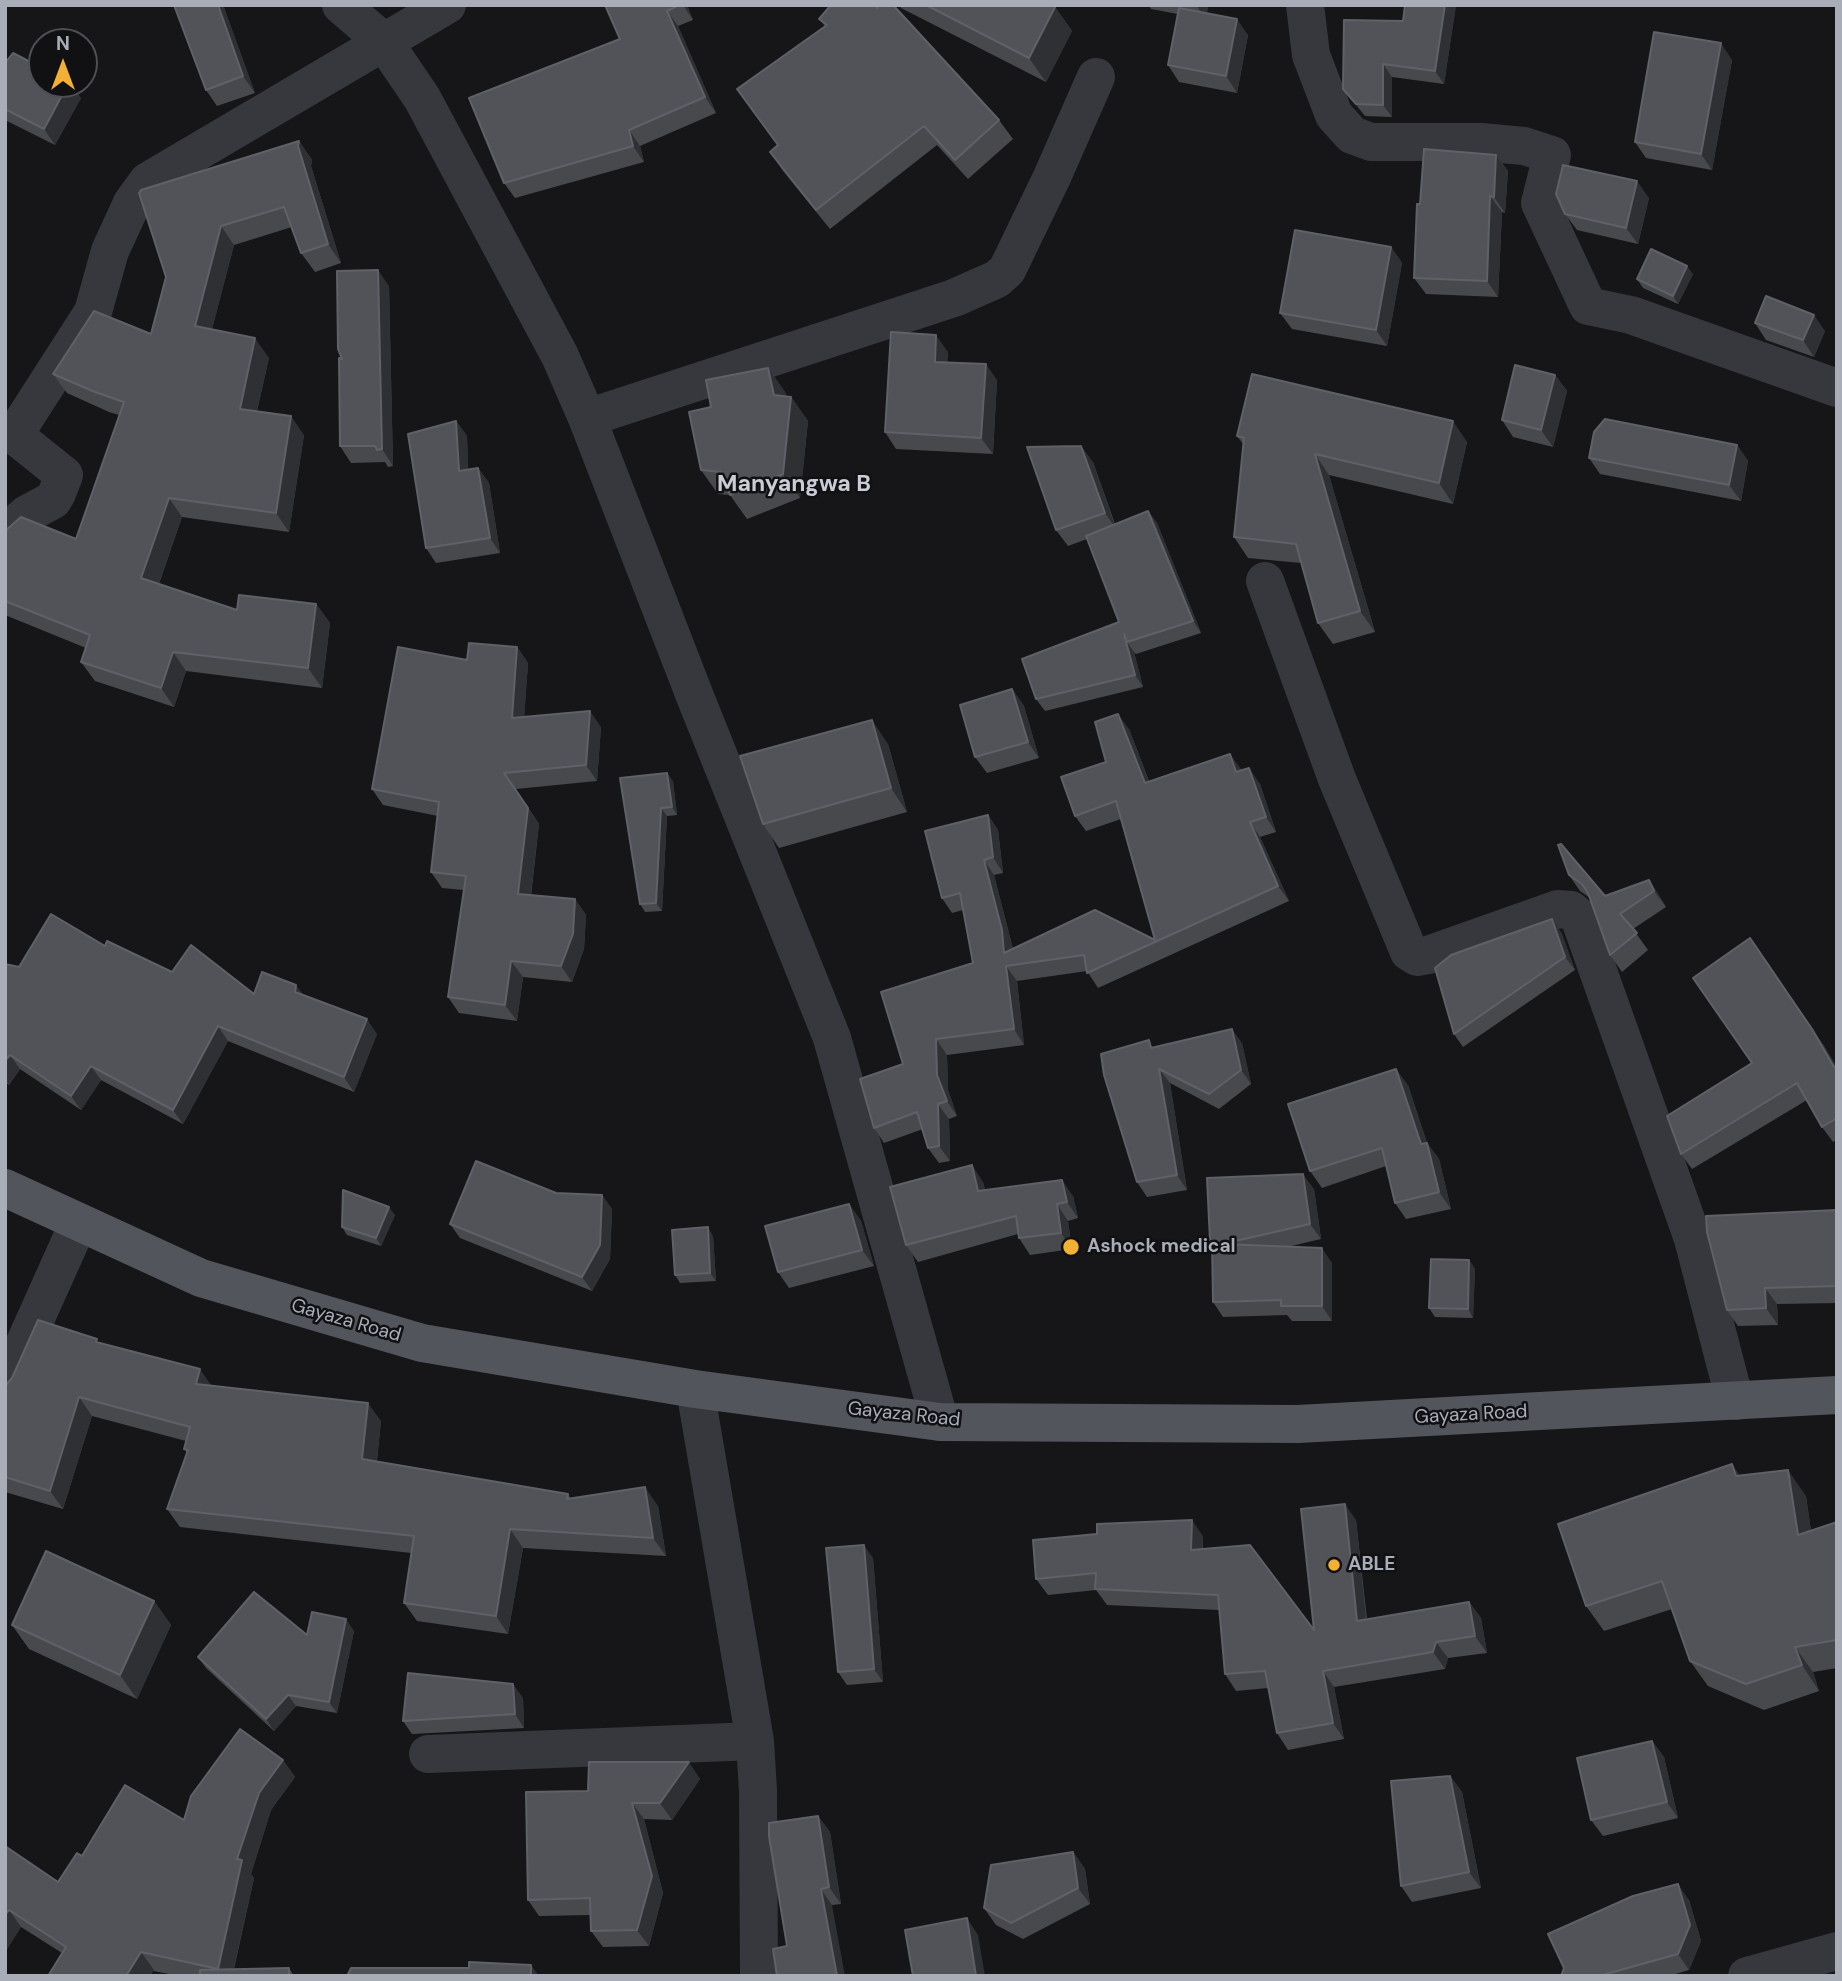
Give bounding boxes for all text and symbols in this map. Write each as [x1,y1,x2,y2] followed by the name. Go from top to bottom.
[28,28,98,98] north arrow
[56,31,70,56] text: N
[717,471,871,499] district label: Manyangwa B
[1087,1236,1236,1258] place label: Ashock medical
[1061,1237,1081,1257] marker: Ashock medical
[289,1294,403,1348] street label: Gayaza Road
[847,1398,961,1432] street label: Gayaza Road
[1414,1401,1528,1429] street label: Gayaza Road
[1348,1554,1395,1576] place label: ABLE
[1326,1557,1342,1573] marker: ABLE

